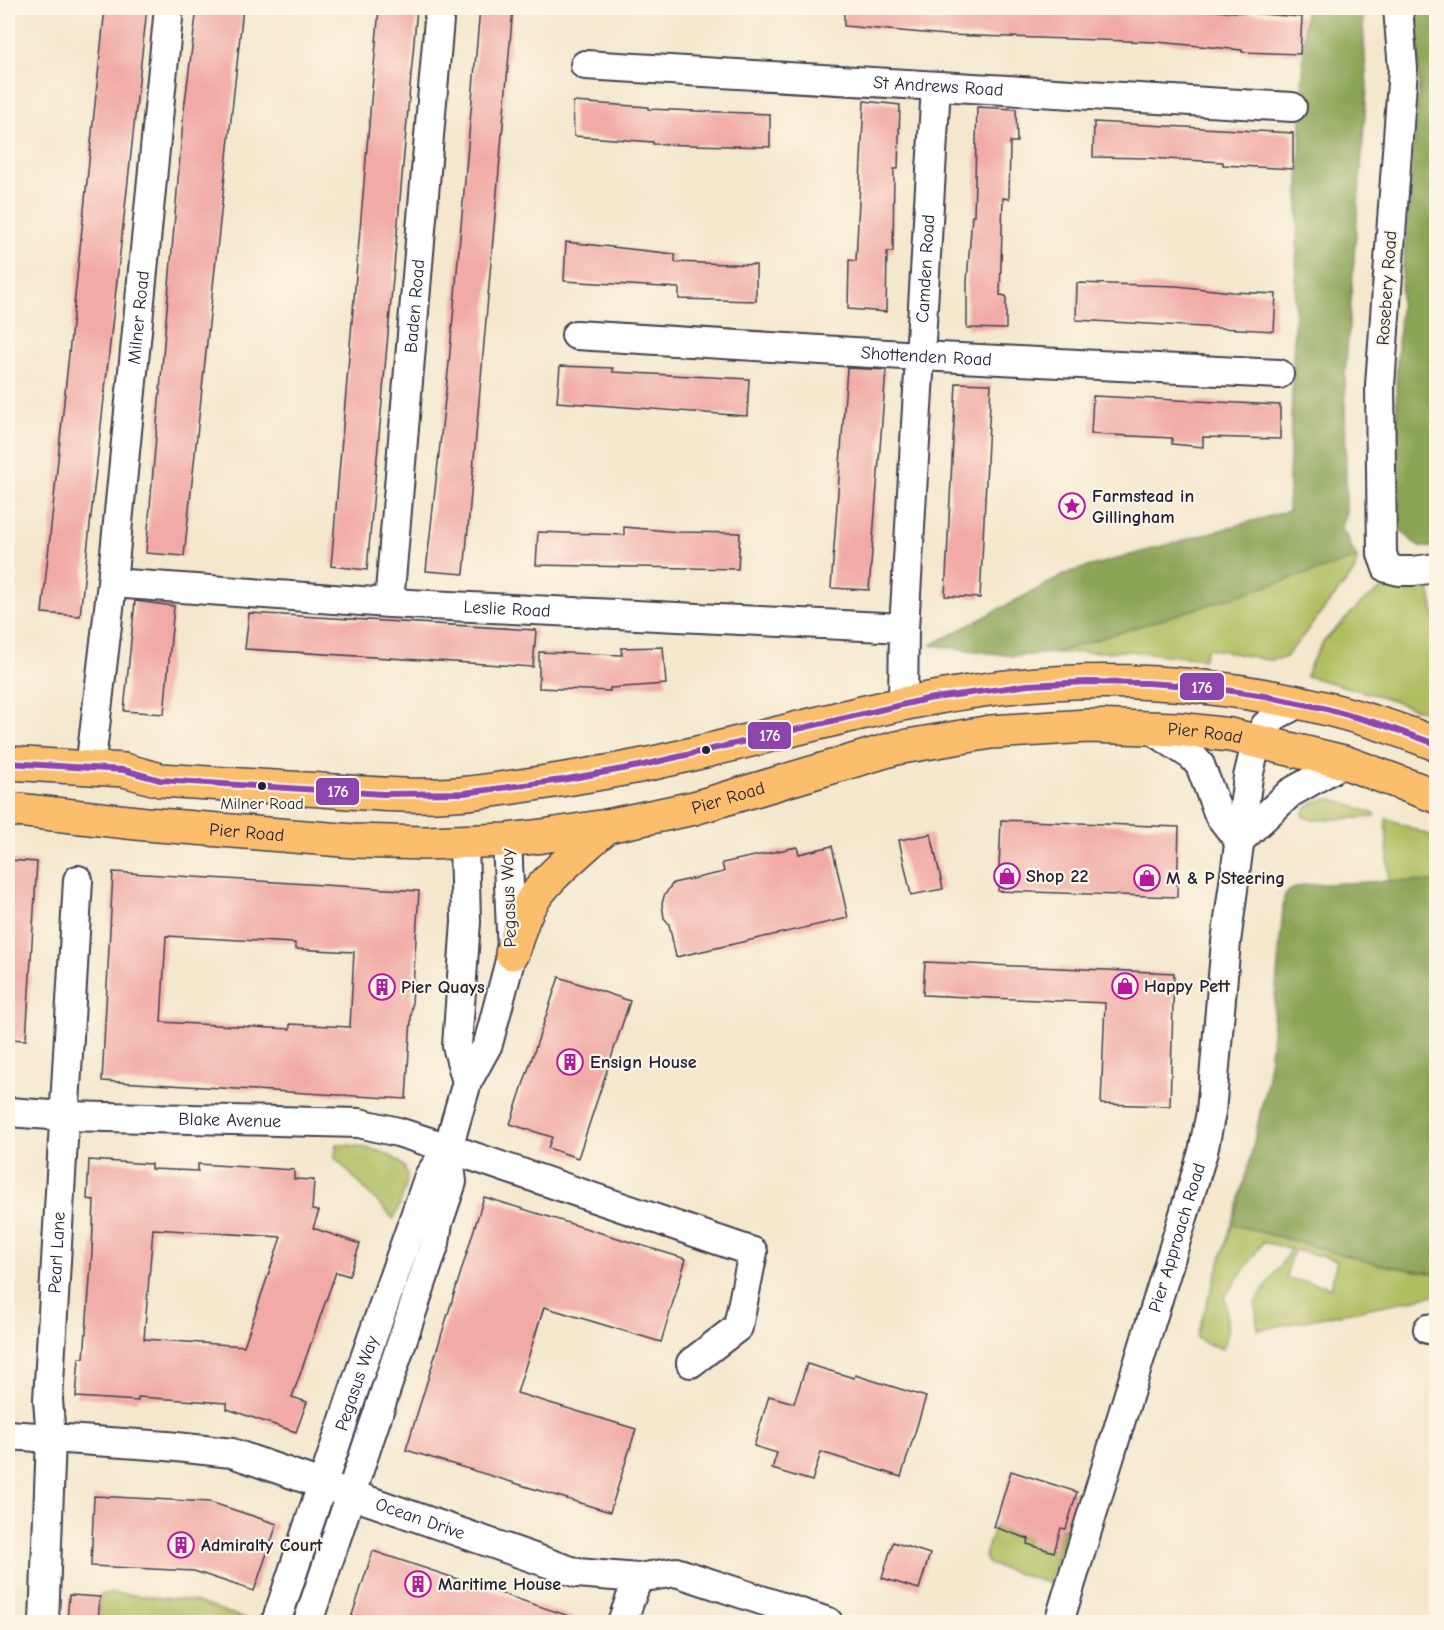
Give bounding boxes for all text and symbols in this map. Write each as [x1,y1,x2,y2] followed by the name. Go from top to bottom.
[873,72,1004,100] street label: St Andrews Road
[912,214,939,324] street label: Camden Road
[1373,230,1401,346] street label: Rosebery Road
[400,258,429,354] street label: Baden Road
[123,270,153,366] street label: Milner Road
[860,342,992,370] street label: Shottenden Road
[1092,486,1194,528] place label: Farmstead in Gillingham
[1057,491,1087,521] place icon: Farmstead in Gillingham
[463,596,551,621] street label: Leslie Road
[1179,672,1225,701] line badge: 176
[1191,679,1213,697] text: 176
[1167,718,1245,748] street label: Pier Road
[747,721,792,750] line badge: 176
[759,727,781,745] text: 176
[700,744,712,756] unlabelled marker
[315,777,360,806] line badge: 176
[689,777,767,819] street label: Pier Road
[256,780,268,792] marker: Milner Road
[327,783,349,801] text: 176
[220,795,304,813] place label: Milner Road
[208,819,285,846] street label: Pier Road
[497,847,521,948] street label: Pegasus Way
[992,861,1022,891] shop icon: Shop 22
[1132,863,1162,893] shop icon: M & P Steering
[1026,866,1088,887] place label: Shop 22
[1166,868,1285,889] place label: M & P Steering
[1110,971,1140,1001] shop icon: Happy Pett
[367,972,397,1002] building icon: Pier Quays
[1144,976,1231,997] place label: Happy Pett
[401,977,485,998] place label: Pier Quays
[555,1047,585,1077] building icon: Ensign House
[590,1052,697,1073] place label: Ensign House
[178,1108,281,1132] street label: Blake Avenue
[1144,1161,1209,1315] street label: Pier Approach Road
[44,1211,69,1294] street label: Pearl Lane
[331,1332,383,1433] street label: Pegasus Way
[373,1493,468,1544] street label: Ocean Drive
[166,1530,196,1560] building icon: Admiralty Court
[201,1535,323,1556] place label: Admiralty Court
[403,1569,433,1599] building icon: Maritime House
[438,1574,561,1595] place label: Maritime House

